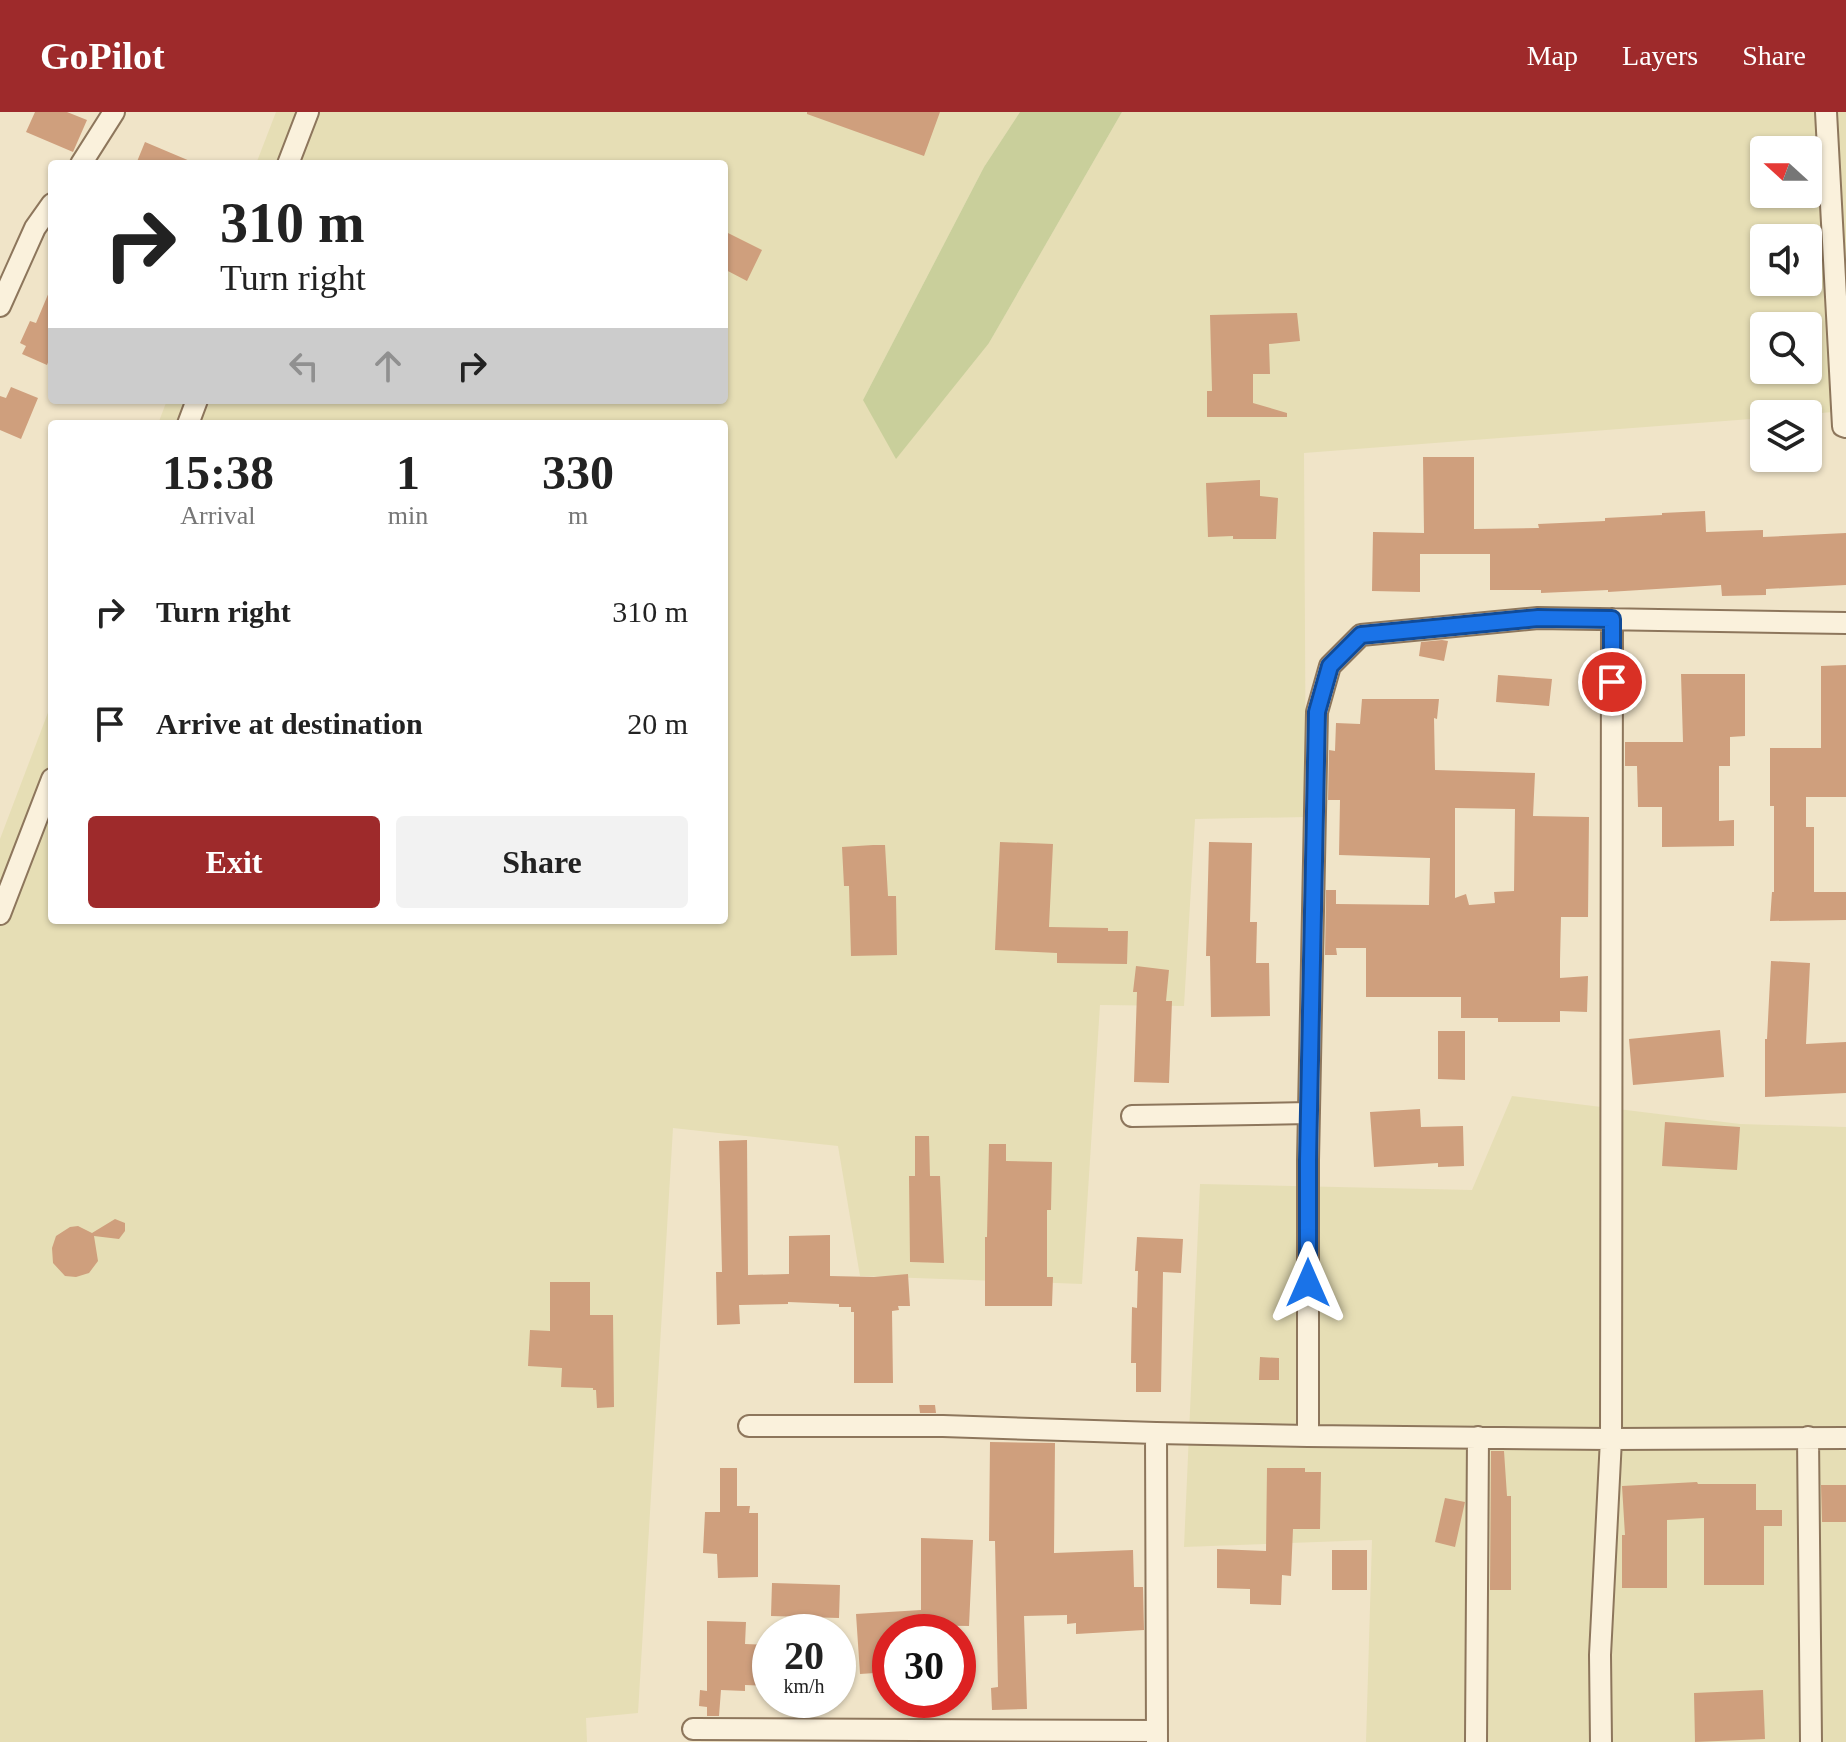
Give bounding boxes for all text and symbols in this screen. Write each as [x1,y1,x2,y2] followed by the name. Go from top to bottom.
[40,35,165,77] text: GoPilot
[1527,40,1578,71] text: Map
[1622,40,1698,71] text: Layers
[1742,40,1806,71] text: Share
[1750,136,1822,208] north arrow
[1750,136,1822,472] map controls
[88,192,192,296] icon: right
[220,192,365,254] text: 310 m
[1750,224,1822,296] button: sound
[220,258,366,298] text: Turn right
[1750,312,1822,384] button: search
[282,344,326,388] icon: left
[366,344,410,388] icon: ahead
[450,344,494,388] icon: right
[1750,400,1822,472] button: layers
[162,446,274,499] text: 15:38
[396,446,420,499] text: 1
[542,446,614,499] text: 330
[180,501,255,530] text: Arrival
[388,501,428,530] text: min
[568,501,588,530] text: m
[88,590,132,634] icon: right
[156,595,291,628] text: Turn right
[612,595,688,628] text: 310 m
[1578,648,1646,716] pin
[1590,660,1634,704] icon: arrive
[88,702,132,746] icon: arrive
[156,707,423,740] text: Arrive at destination
[627,707,688,740] text: 20 m
[88,816,380,908] button: Exit
[396,816,688,908] button: Share
[1266,1241,1350,1325] position arrow
[872,1614,976,1718] speed limit sign: 30
[784,1633,824,1678] text: 20
[783,1675,825,1697] text: km/h

